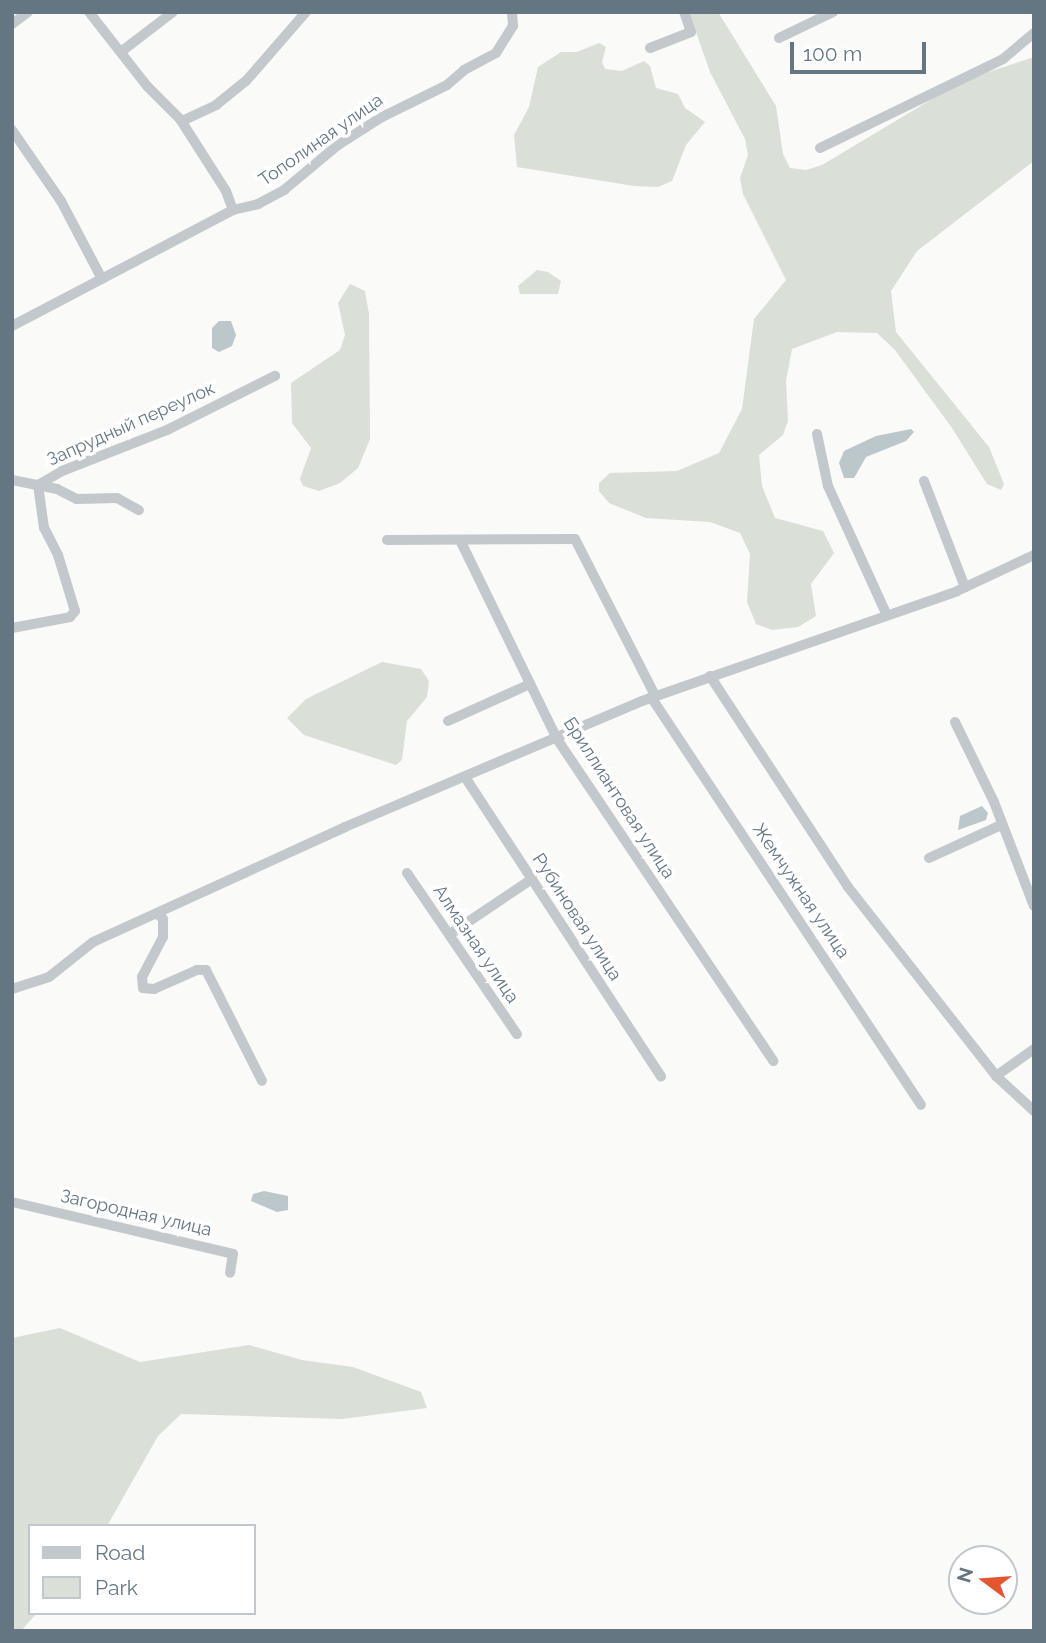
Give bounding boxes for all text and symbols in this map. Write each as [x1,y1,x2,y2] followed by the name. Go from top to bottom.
[794,28,930,72] scale bar
[803,41,862,66] text: 100 m
[255,89,387,191] street label: Тополиная улица
[44,377,218,471] street label: Запрудный переулок
[559,713,679,883] street label: Бриллиантовая улица
[748,819,854,963] street label: Жемчужная улица
[528,849,626,985] street label: Рубиновая улица
[428,881,524,1007] street label: Алмазная улица
[58,1185,214,1241] street label: Загородная улица
[28,1524,256,1615] legend
[95,1540,145,1565] text: Road
[948,1545,1018,1615] north arrow
[952,1565,977,1585] text: N
[95,1575,138,1600] text: Park

